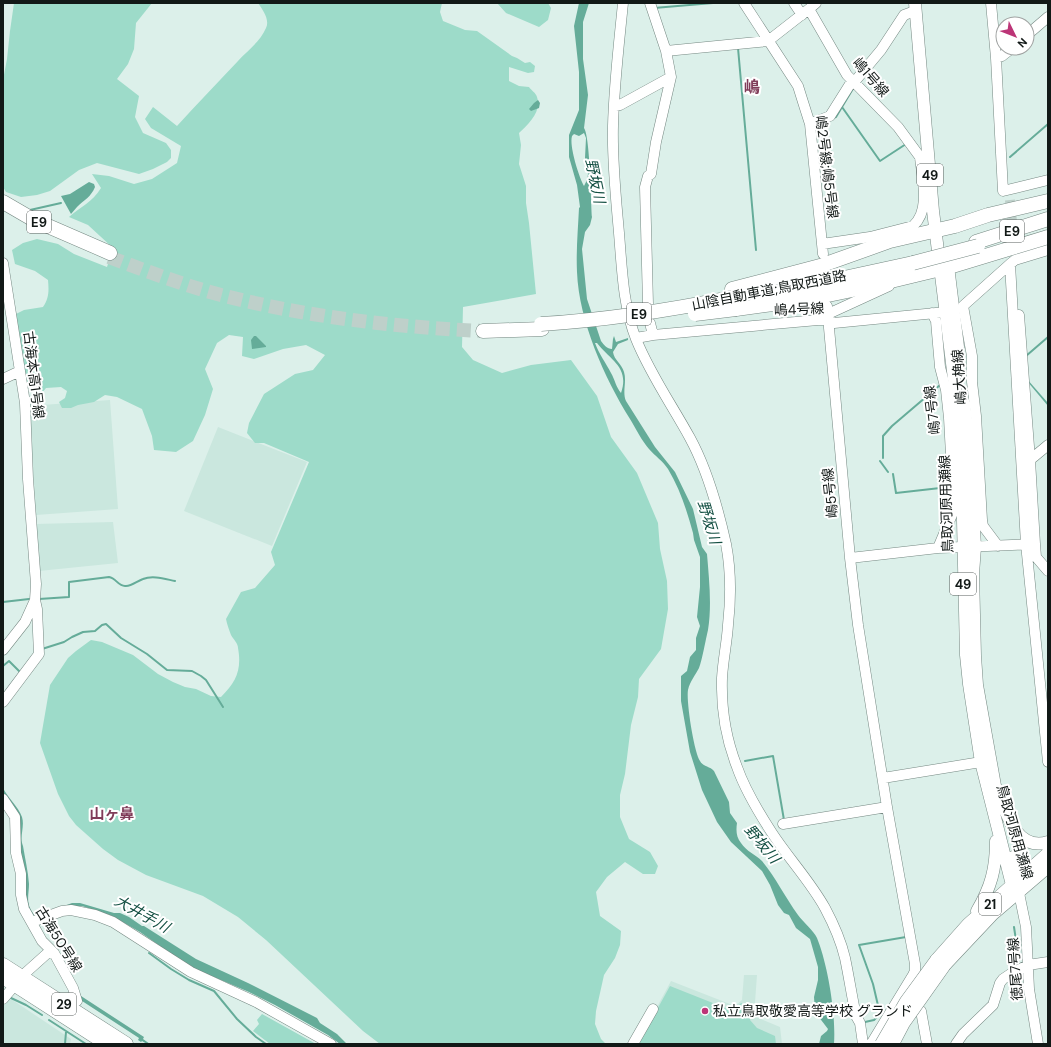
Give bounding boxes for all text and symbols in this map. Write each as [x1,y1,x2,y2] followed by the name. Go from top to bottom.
[995,16,1035,56] north arrow
[1014,35,1030,51] text: N
[849,54,893,100] street label: 嶋1号線
[744,77,760,98] district label: 嶋
[812,114,842,220] street label: 嶋2号線;嶋5号線
[581,157,610,207] water label: 野坂川
[917,164,943,186] road number: 49
[27,211,51,233] road number: E9
[1000,220,1024,242] road number: E9
[690,266,848,314] street label: 山陰自動車道;鳥取西道路
[773,299,825,319] street label: 嶋4号線
[627,303,651,325] road number: E9
[20,330,48,420] street label: 古海本高1号線
[948,348,970,406] street label: 嶋大桷線
[920,384,944,436] street label: 嶋7号線
[935,455,957,553] street label: 鳥取河原用瀬線
[818,467,842,519] street label: 嶋5号線
[693,498,726,548] water label: 野坂川
[950,573,976,595] road number: 49
[993,782,1037,882] street label: 鳥取河原用瀬線
[89,804,135,824] district label: 山ヶ鼻
[740,820,785,869] water label: 野坂川
[111,891,175,938] water label: 大井手川
[979,893,1001,915] road number: 21
[32,903,86,975] street label: 古海50号線
[1004,937,1026,1001] street label: 徳尾7号線
[52,993,76,1015] road number: 29
[713,1002,913,1020] place label: 私立鳥取敬愛高等学校 グランド
[700,1006,710,1016] marker: 私立鳥取敬愛高等学校 グランド

